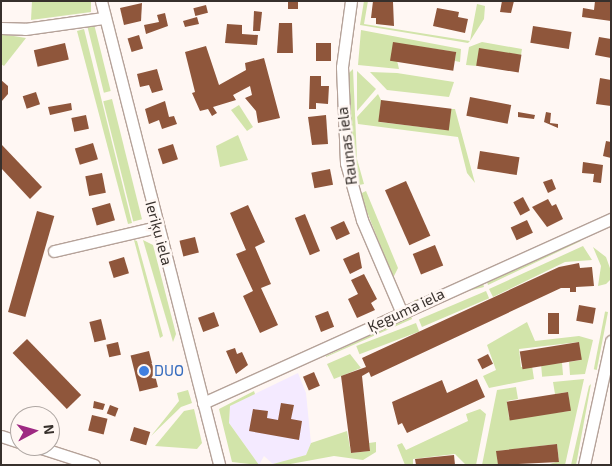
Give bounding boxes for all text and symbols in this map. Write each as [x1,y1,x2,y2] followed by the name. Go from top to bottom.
[333,106,361,186] street label: Raunas iela
[142,199,176,267] street label: Ieriķu iela
[365,284,447,336] street label: Ķeguma iela
[154,362,184,380] place label: DUO
[138,365,150,377] marker: DUO
[10,406,60,456] north arrow
[40,424,58,435] text: N

